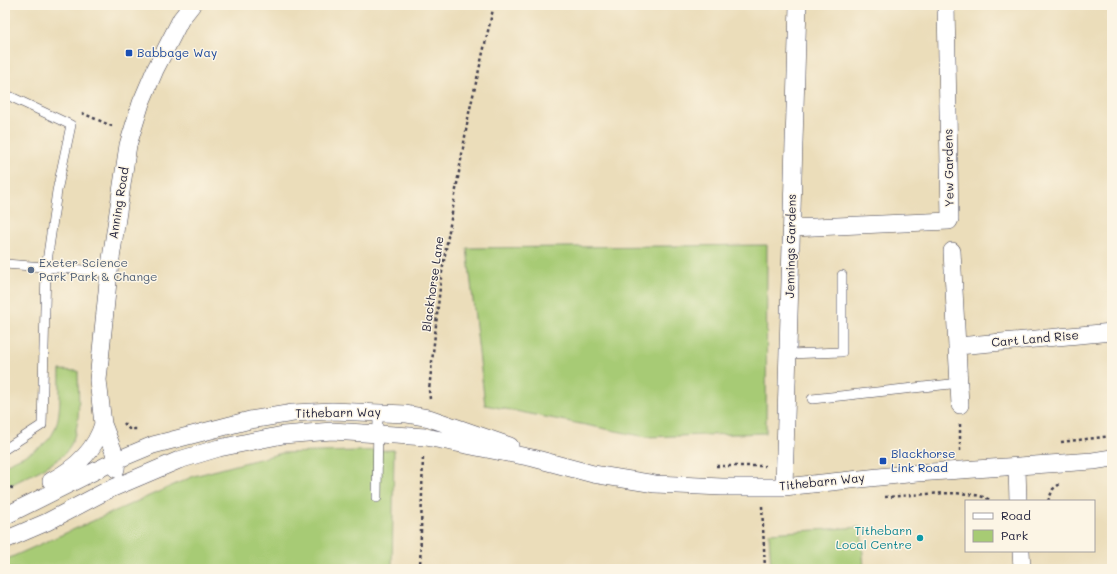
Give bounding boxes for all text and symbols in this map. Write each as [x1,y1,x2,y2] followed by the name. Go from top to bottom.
[137,44,217,60] place label: Babbage Way
[124,48,134,58] marker: Babbage Way
[939,129,957,207] street label: Yew Gardens
[104,165,132,240] street label: Anning Road
[781,194,799,298] street label: Jennings Gardens
[417,235,447,333] street label: Blackhorse Lane
[39,254,157,284] place label: Exeter Science Park Park & Change
[26,265,36,275] marker: Exeter Science Park Park & Change
[991,326,1079,350] street label: Cart Land Rise
[295,403,381,421] street label: Tithebarn Way
[891,445,956,475] place label: Blackhorse Link Road
[878,456,888,466] marker: Blackhorse Link Road
[778,469,865,493] street label: Tithebarn Way
[965,500,1095,552] legend
[1001,507,1031,523] text: Road
[836,522,912,552] place label: Tithebarn Local Centre
[1001,527,1028,543] text: Park
[915,533,925,543] marker: Tithebarn Local Centre

